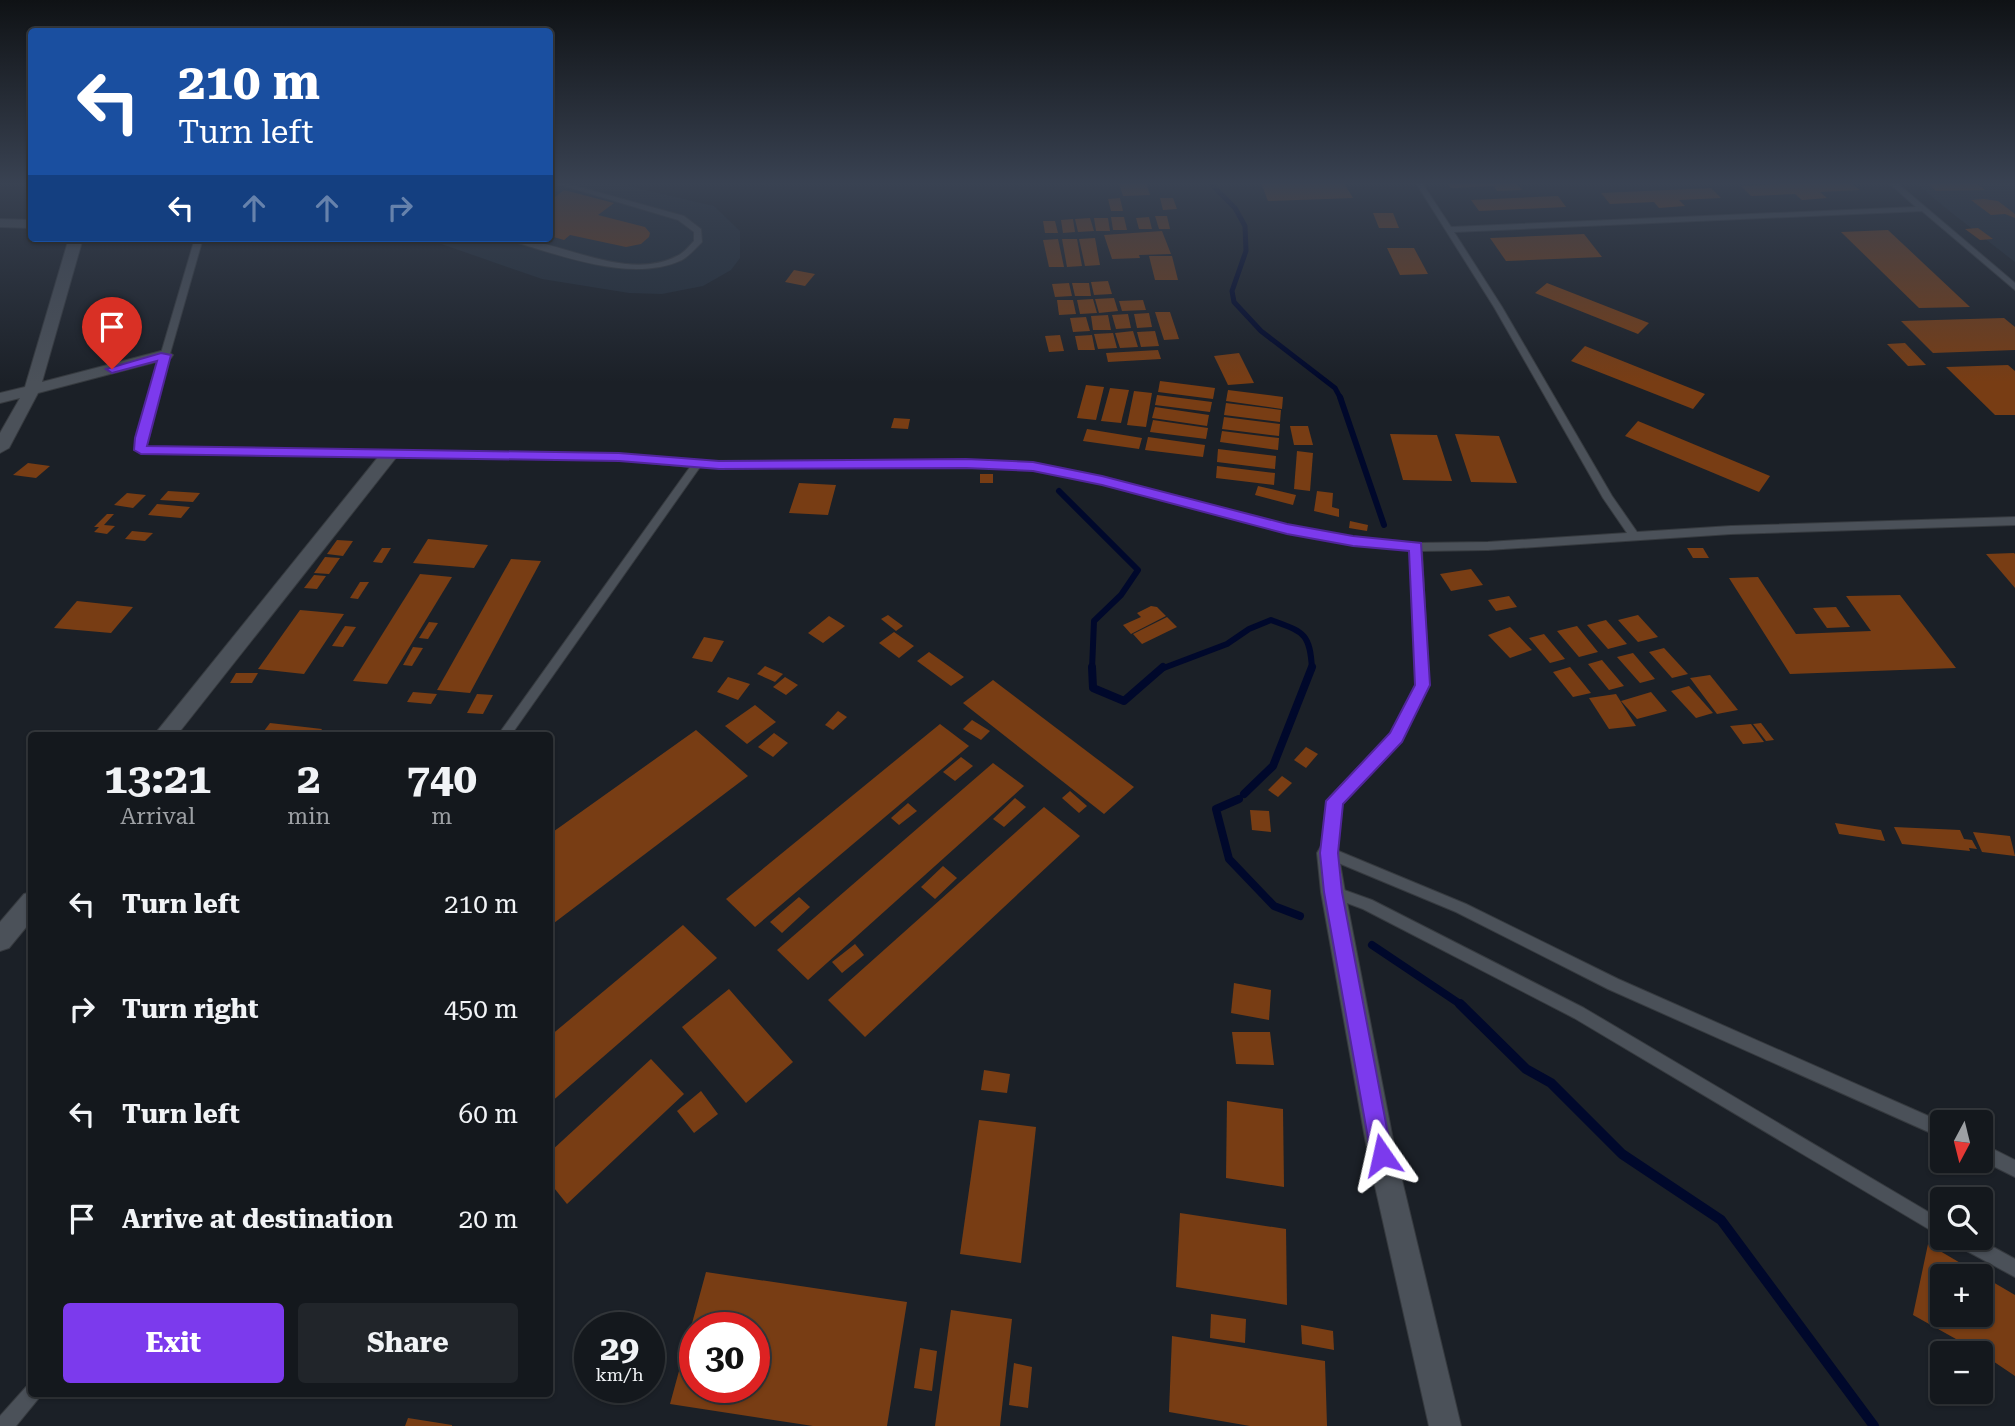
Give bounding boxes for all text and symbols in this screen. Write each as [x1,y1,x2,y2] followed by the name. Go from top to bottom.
[178,54,320,111] text: 210 m
[63,56,154,147] icon: left
[178,113,313,151] text: Turn left
[162,189,200,227] icon: left
[235,189,273,227] icon: ahead
[308,189,346,227] icon: ahead
[381,189,419,227] icon: right
[82,297,142,369] pin
[93,308,131,346] icon: arrive
[104,754,211,803] text: 13:21
[297,754,321,803] text: 2
[406,754,477,803] text: 740
[120,803,195,830] text: Arrival
[287,803,330,830] text: min
[431,803,452,830] text: m
[63,885,101,923] icon: left
[122,889,240,919] text: Turn left
[444,889,518,919] text: 210 m
[63,990,101,1028] icon: right
[122,994,258,1024] text: Turn right
[444,994,518,1024] text: 450 m
[63,1095,101,1133] icon: left
[122,1099,240,1129] text: Turn left
[459,1099,518,1129] text: 60 m
[1930,1110,1993,1172] north arrow
[1930,1110,1993,1404] map controls
[1345,1118,1419,1192] position arrow
[1930,1187,1993,1250] button: search
[63,1200,101,1238] icon: arrive
[122,1204,393,1234] text: Arrive at destination
[459,1204,518,1234] text: 20 m
[1930,1264,1993,1327] button: +
[63,1303,284,1383] button: Exit
[298,1303,518,1383] button: Share
[679,1312,770,1403] speed limit sign: 30
[600,1328,639,1369] text: 29
[1930,1341,1993,1404] button: −
[595,1364,644,1385] text: km/h

